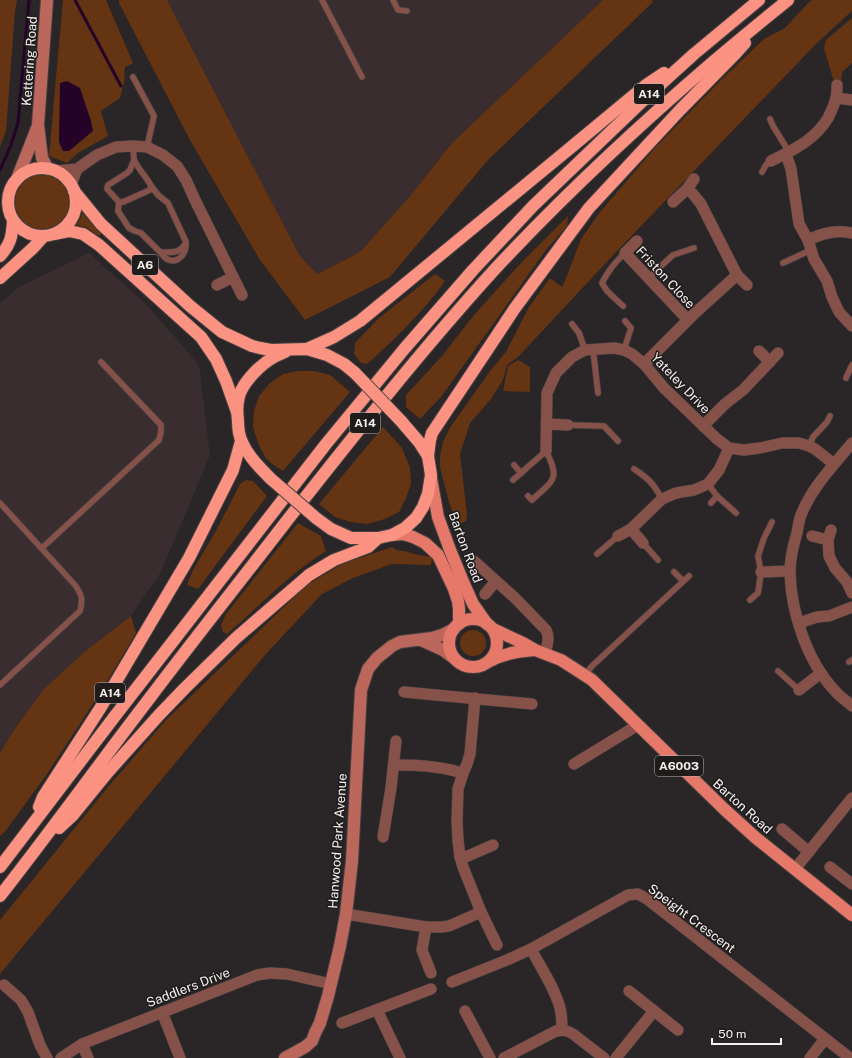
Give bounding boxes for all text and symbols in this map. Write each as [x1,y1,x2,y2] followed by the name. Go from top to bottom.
[19,16,40,107] street label: Kettering Road
[634,84,664,104] road number: A14
[633,243,698,311] street label: Friston Close
[132,255,158,275] road number: A6
[648,350,713,417] street label: Yateley Drive
[350,413,380,433] road number: A14
[446,510,485,585] street label: Barton Road
[95,683,125,703] road number: A14
[655,756,703,776] road number: A6003
[325,773,350,909] street label: Hanwood Park Avenue
[710,776,775,837] street label: Barton Road
[645,881,738,956] street label: Speight Crescent
[144,965,232,1010] street label: Saddlers Drive
[712,1020,781,1046] scale bar
[718,1027,746,1041] text: 50 m

